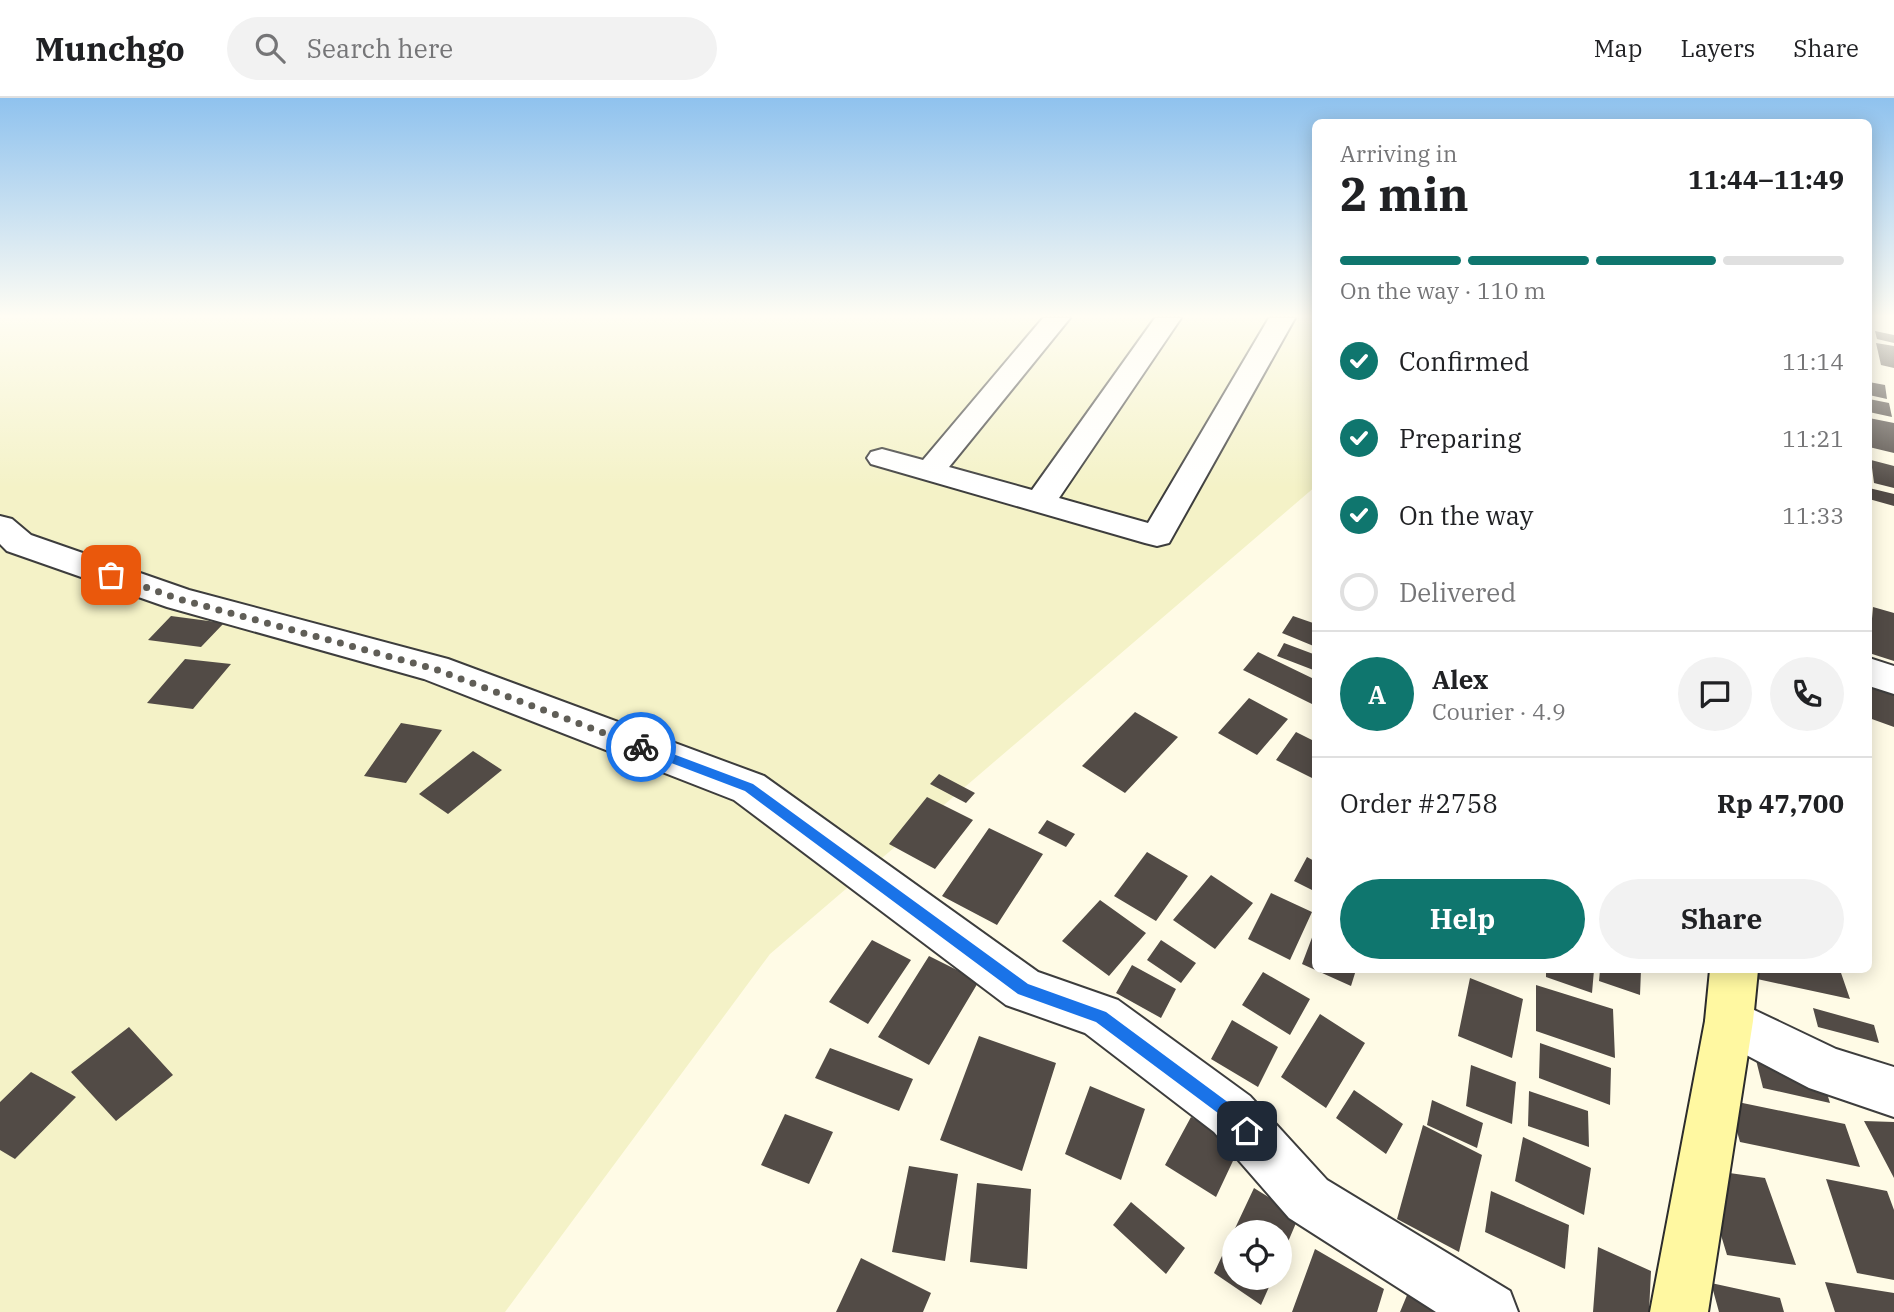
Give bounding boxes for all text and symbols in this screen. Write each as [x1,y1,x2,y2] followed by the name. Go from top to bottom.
[227,17,717,80] search box
[35,27,185,70] text: Munchgo
[251,29,289,67] icon: search
[307,31,453,65] text: Search here
[1594,32,1642,64] text: Map
[1680,32,1755,64] text: Layers
[1793,32,1859,64] text: Share
[1340,138,1457,168] text: Arriving in
[1688,162,1844,196] text: 11:44–11:49
[1340,164,1469,224] text: 2 min
[1340,275,1546,305] text: On the way · 110 m
[1340,342,1378,380] icon: check
[1399,344,1530,378] text: Confirmed
[1782,346,1844,376] text: 11:14
[1340,419,1378,457] icon: check
[1399,421,1521,455] text: Preparing
[1782,423,1844,453] text: 11:21
[1340,496,1378,534] icon: check
[1399,498,1533,532] text: On the way
[1782,500,1844,530] text: 11:33
[81,545,141,605] pin
[92,556,130,594] icon: bag
[1399,575,1516,609] text: Delivered
[1678,657,1752,731] button: chat
[1770,657,1844,731] button: phone
[1432,662,1488,696] text: Alex
[1368,677,1386,711] text: A
[1432,696,1566,726] text: Courier · 4.9
[606,712,676,782] courier
[622,728,660,766] icon: bike
[1340,786,1498,820] text: Order #2758
[1717,786,1844,820] text: Rp 47,700
[1340,879,1585,959] button: Help
[1599,879,1844,959] button: Share
[1217,1101,1277,1161] pin
[1228,1112,1266,1150] icon: home
[1222,1220,1292,1290] map controls
[1222,1220,1292,1290] button: locate

